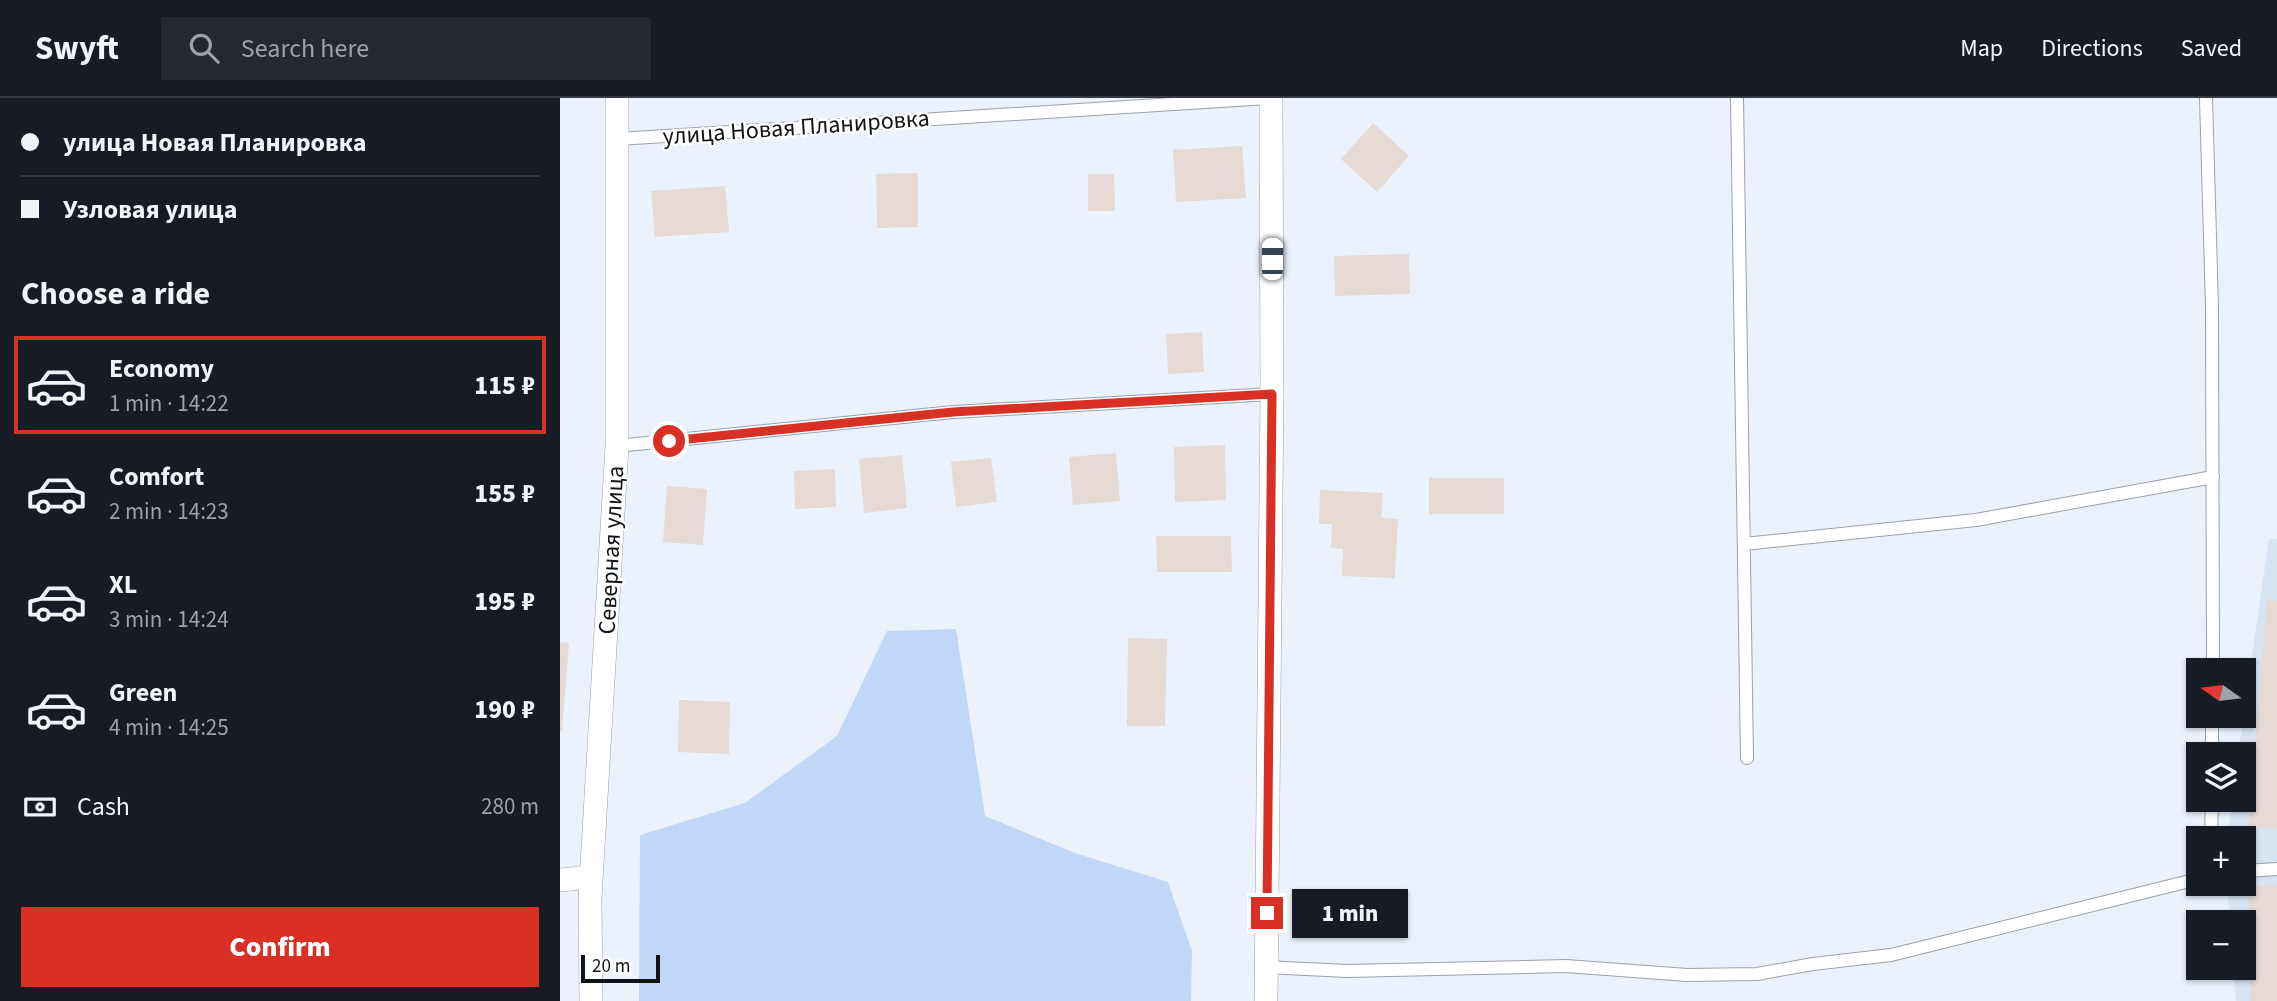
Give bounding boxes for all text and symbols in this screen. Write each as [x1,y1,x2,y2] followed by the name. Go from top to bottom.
[161,17,651,80] search box
[35,25,119,72] text: Swyft
[185,29,223,67] icon: search
[241,30,369,67] text: Search here
[1960,31,2003,66] text: Map
[2041,31,2143,66] text: Directions
[2181,31,2242,66] text: Saved
[661,101,931,154] street label: улица Новая Планировка
[63,124,366,161] text: улица Новая Планировка
[63,191,238,228] text: Узловая улица
[1262,238,1283,280] car
[21,271,210,317] text: Choose a ride
[109,350,214,387] text: Economy
[25,354,88,417] icon: car
[474,367,535,404] text: 115 ₽
[109,387,229,420] text: 1 min · 14:22
[653,425,685,457] route start
[109,458,204,495] text: Comfort
[25,462,88,525] icon: car
[590,465,633,635] street label: Северная улица
[474,475,535,512] text: 155 ₽
[109,495,229,528] text: 2 min · 14:23
[109,566,137,603] text: XL
[25,570,88,633] icon: car
[474,583,535,620] text: 195 ₽
[109,603,229,636] text: 3 min · 14:24
[2186,658,2256,728] north arrow
[2186,658,2256,980] map controls
[109,674,177,711] text: Green
[25,678,88,741] icon: car
[474,691,535,728] text: 190 ₽
[109,711,229,744] text: 4 min · 14:25
[2186,742,2256,812] button: layers
[21,788,59,826] icon: cash
[77,788,130,825] text: Cash
[481,790,539,823] text: 280 m
[2186,826,2256,896] button: +
[1292,888,1407,938] callout: 1 min
[1251,897,1283,929] route end
[1322,897,1378,930] text: 1 min
[21,907,539,987] button: Confirm
[2186,910,2256,980] button: −
[581,952,660,984] scale bar
[592,953,630,980] text: 20 m

